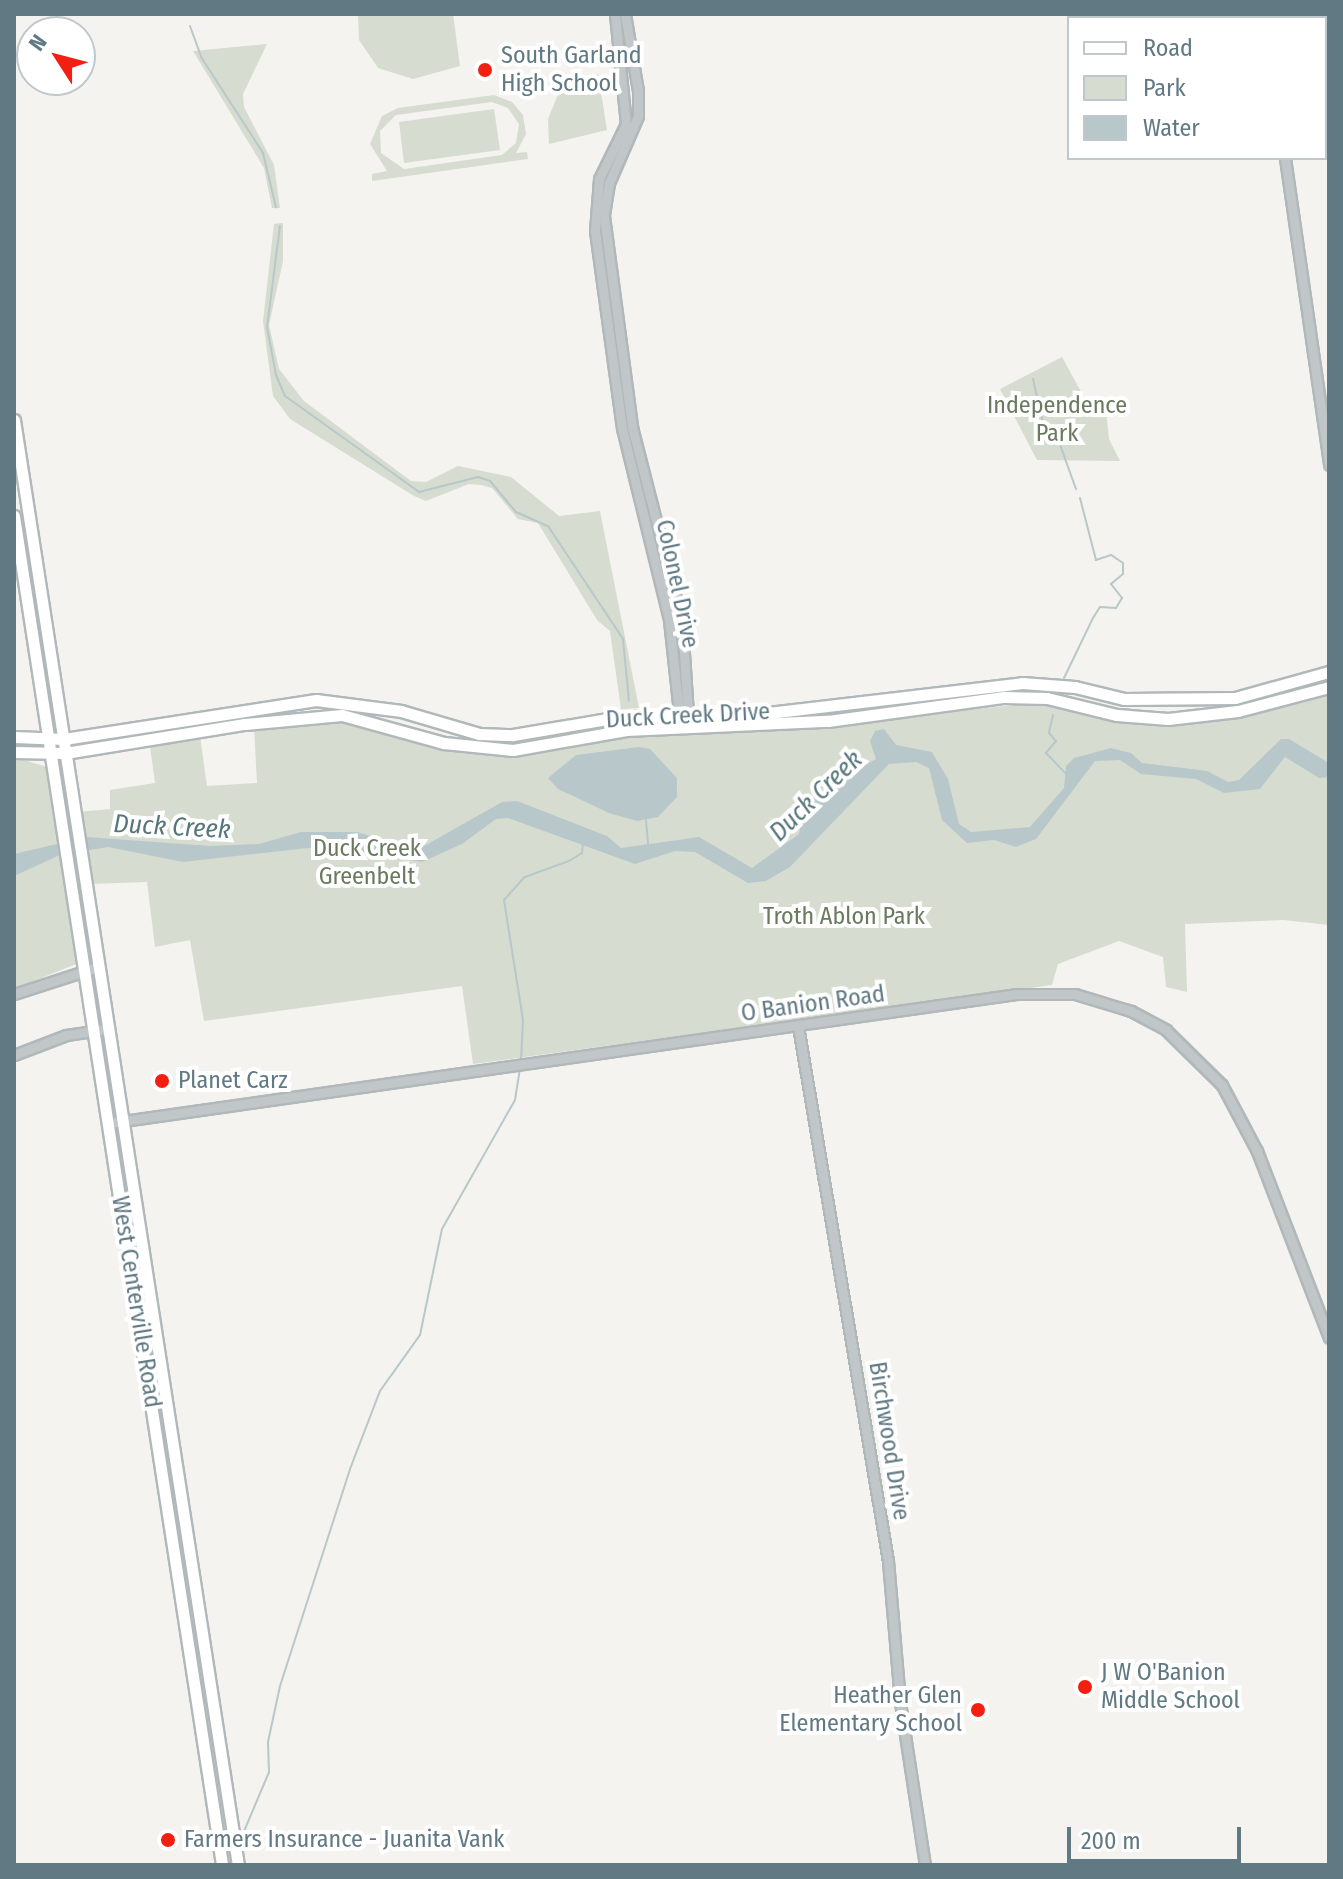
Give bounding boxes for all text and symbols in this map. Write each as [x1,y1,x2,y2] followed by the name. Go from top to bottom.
[16,16,96,96] north arrow
[1067,16,1327,160] legend
[23,30,53,56] text: N
[1143,34,1193,62] text: Road
[501,42,642,98] place label: South Garland High School
[476,61,494,79] marker: South Garland High School
[1143,74,1186,102] text: Park
[1143,114,1200,142] text: Water
[987,392,1127,448] park label: Independence Park
[649,517,705,651] street label: Colonel Drive
[605,697,771,735] street label: Duck Creek Drive
[763,744,869,848] water label: Duck Creek
[113,808,231,846] water label: Duck Creek
[313,835,421,891] park label: Duck Creek Greenbelt
[763,903,925,931] park label: Troth Ablon Park
[739,980,887,1028] street label: O Banion Road
[178,1067,288,1095] place label: Planet Carz
[153,1072,171,1090] marker: Planet Carz
[105,1194,167,1410] street label: West Centerville Road
[862,1360,916,1522] street label: Birchwood Drive
[1101,1659,1240,1715] place label: J W O'Banion Middle School
[1076,1678,1094,1696] marker: J W O'Banion Middle School
[779,1682,962,1738] place label: Heather Glen Elementary School
[969,1701,987,1719] marker: Heather Glen Elementary School
[1071,1811,1245,1861] scale bar
[184,1826,505,1854] place label: Farmers Insurance - Juanita Vank
[1081,1827,1141,1855] text: 200 m
[159,1831,177,1849] marker: Farmers Insurance - Juanita Vank

